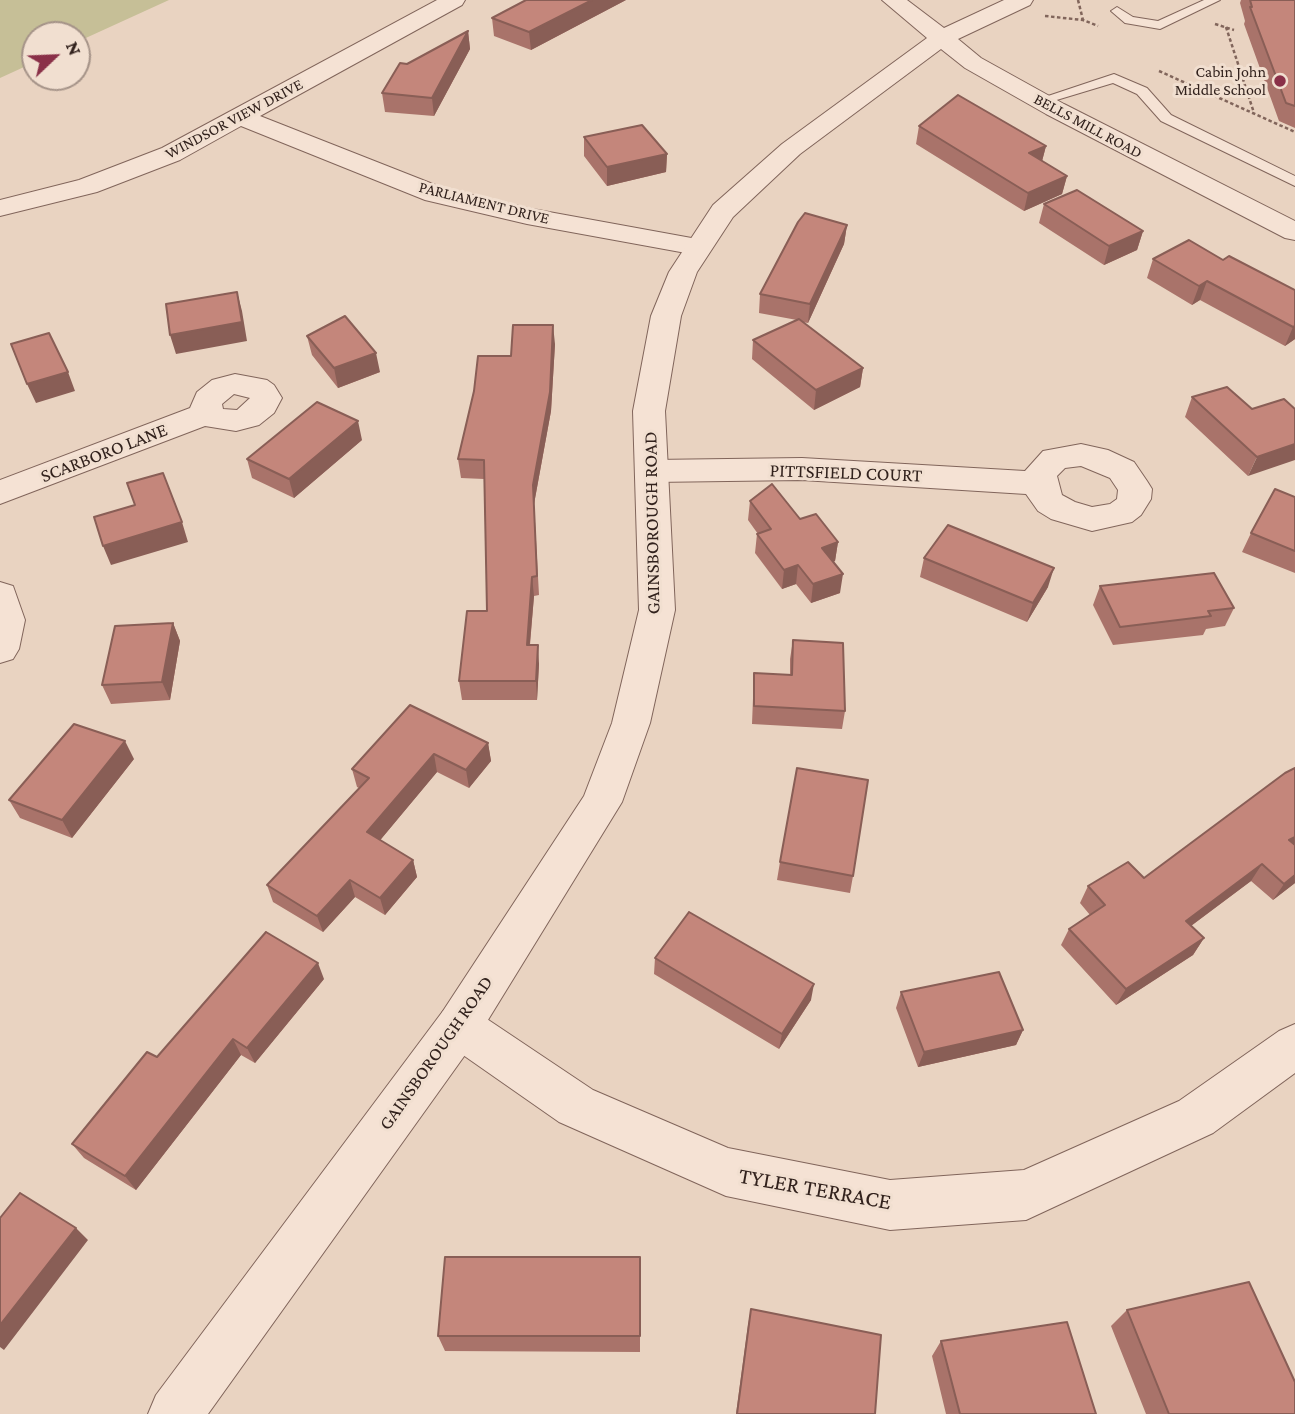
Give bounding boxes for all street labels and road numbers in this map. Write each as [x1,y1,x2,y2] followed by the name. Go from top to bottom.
[162,75,306,163] street label: WINDSOR VIEW DRIVE
[1031,89,1145,163] street label: BELLS MILL ROAD
[417,178,551,228] street label: PARLIAMENT DRIVE
[37,418,171,488] street label: SCARBORO LANE
[639,431,665,615] street label: GAINSBOROUGH ROAD
[769,459,923,487] street label: PITTSFIELD COURT
[374,972,498,1134] street label: GAINSBOROUGH ROAD
[737,1162,893,1216] street label: TYLER TERRACE

